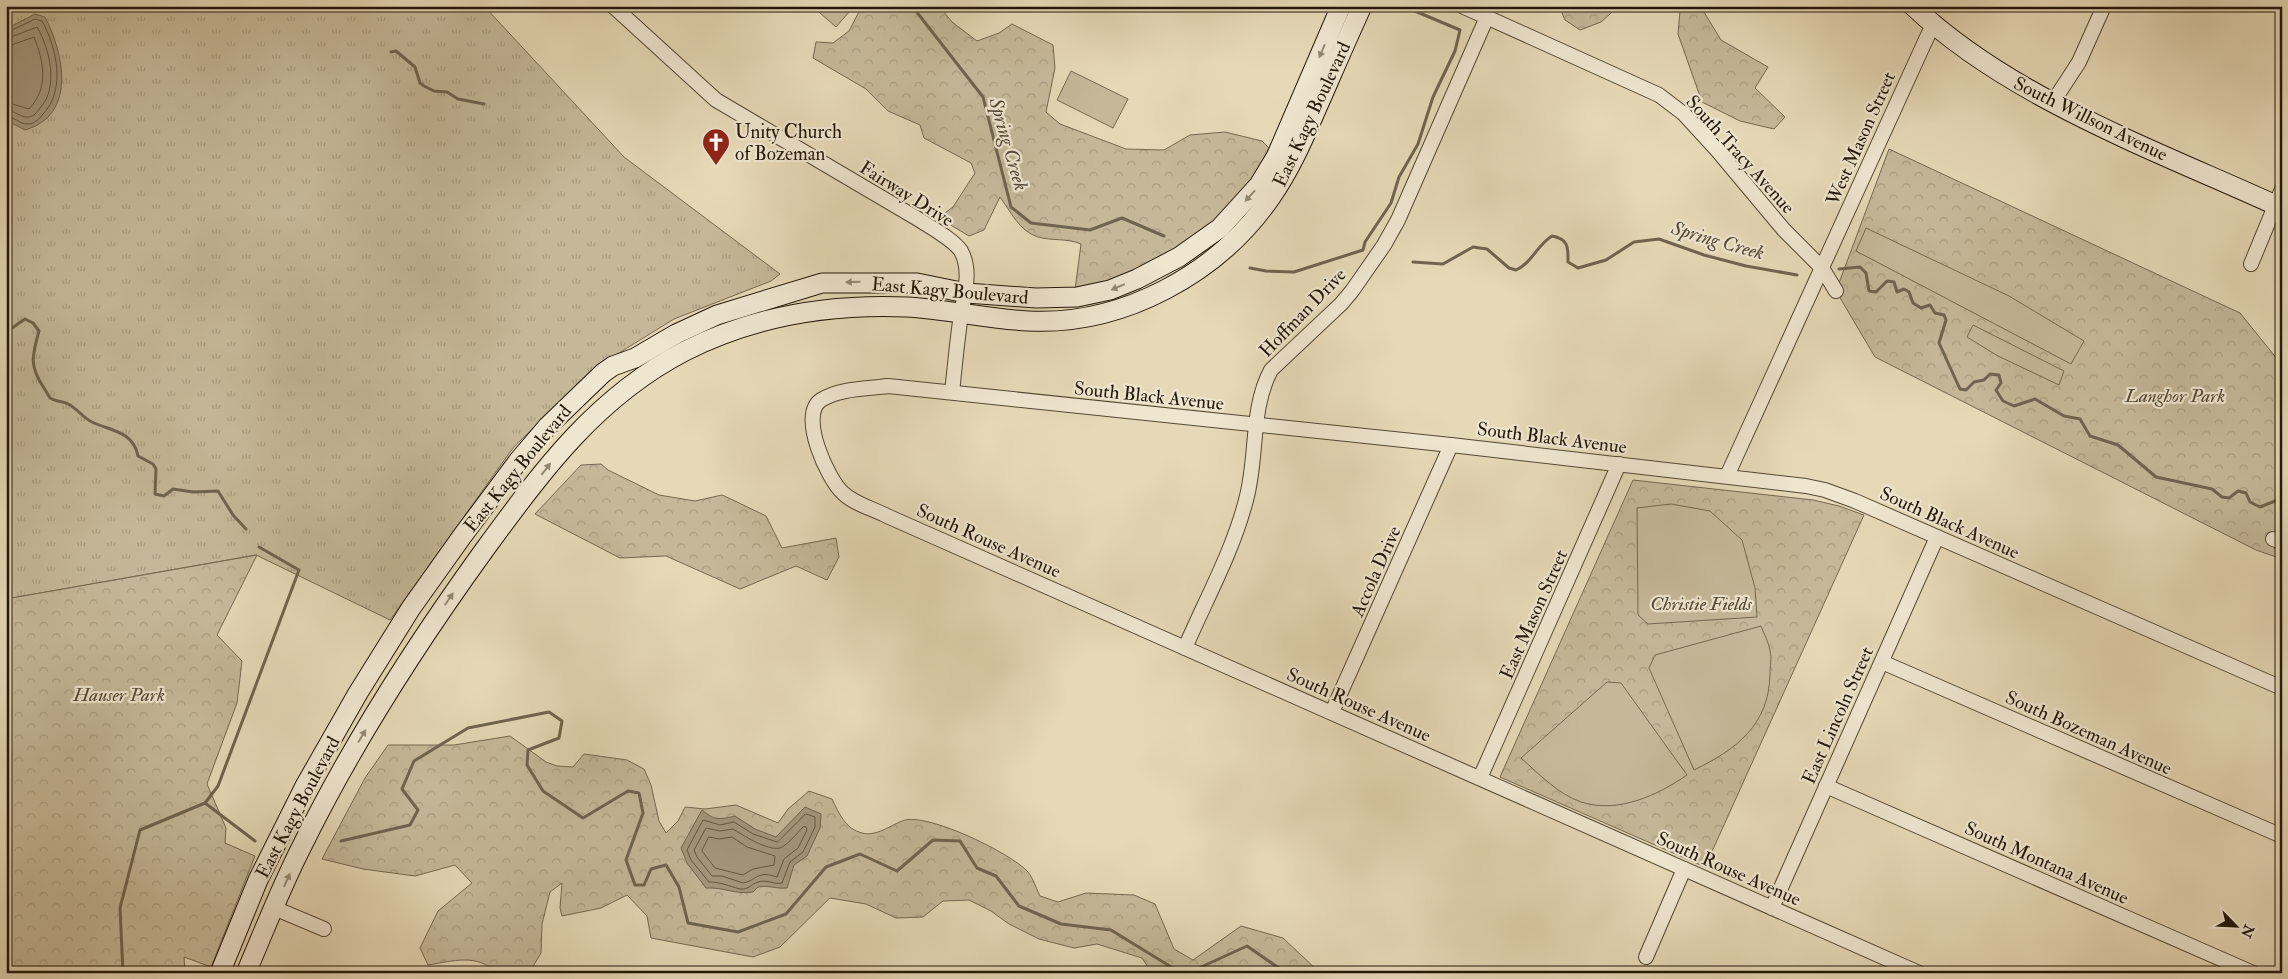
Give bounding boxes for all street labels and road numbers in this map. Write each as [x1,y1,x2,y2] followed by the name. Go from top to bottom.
[1268,37,1356,191] street label: East Kagy Boulevard
[1820,68,1901,210] street label: West Mason Street
[2010,71,2171,167] street label: South Willson Avenue
[1681,90,1800,219] street label: South Tracy Avenue
[855,155,958,232] street label: Fairway Drive
[1254,263,1351,362] street label: Hoffman Drive
[870,272,1030,310] street label: East Kagy Boulevard
[1073,376,1225,416] street label: South Black Avenue
[459,399,577,537] street label: East Kagy Boulevard
[1476,417,1628,459] street label: South Black Avenue
[1876,481,2023,564] street label: South Black Avenue
[913,498,1065,584] street label: South Rouse Avenue
[1345,522,1407,621] street label: Accola Drive
[1495,546,1573,683] street label: East Mason Street
[1797,643,1879,788] street label: East Lincoln Street
[1283,662,1435,748] street label: South Rouse Avenue
[2002,685,2176,780] street label: South Bozeman Avenue
[250,732,346,883] street label: East Kagy Boulevard
[1961,816,2132,910] street label: South Montana Avenue
[1653,826,1805,912] street label: South Rouse Avenue

